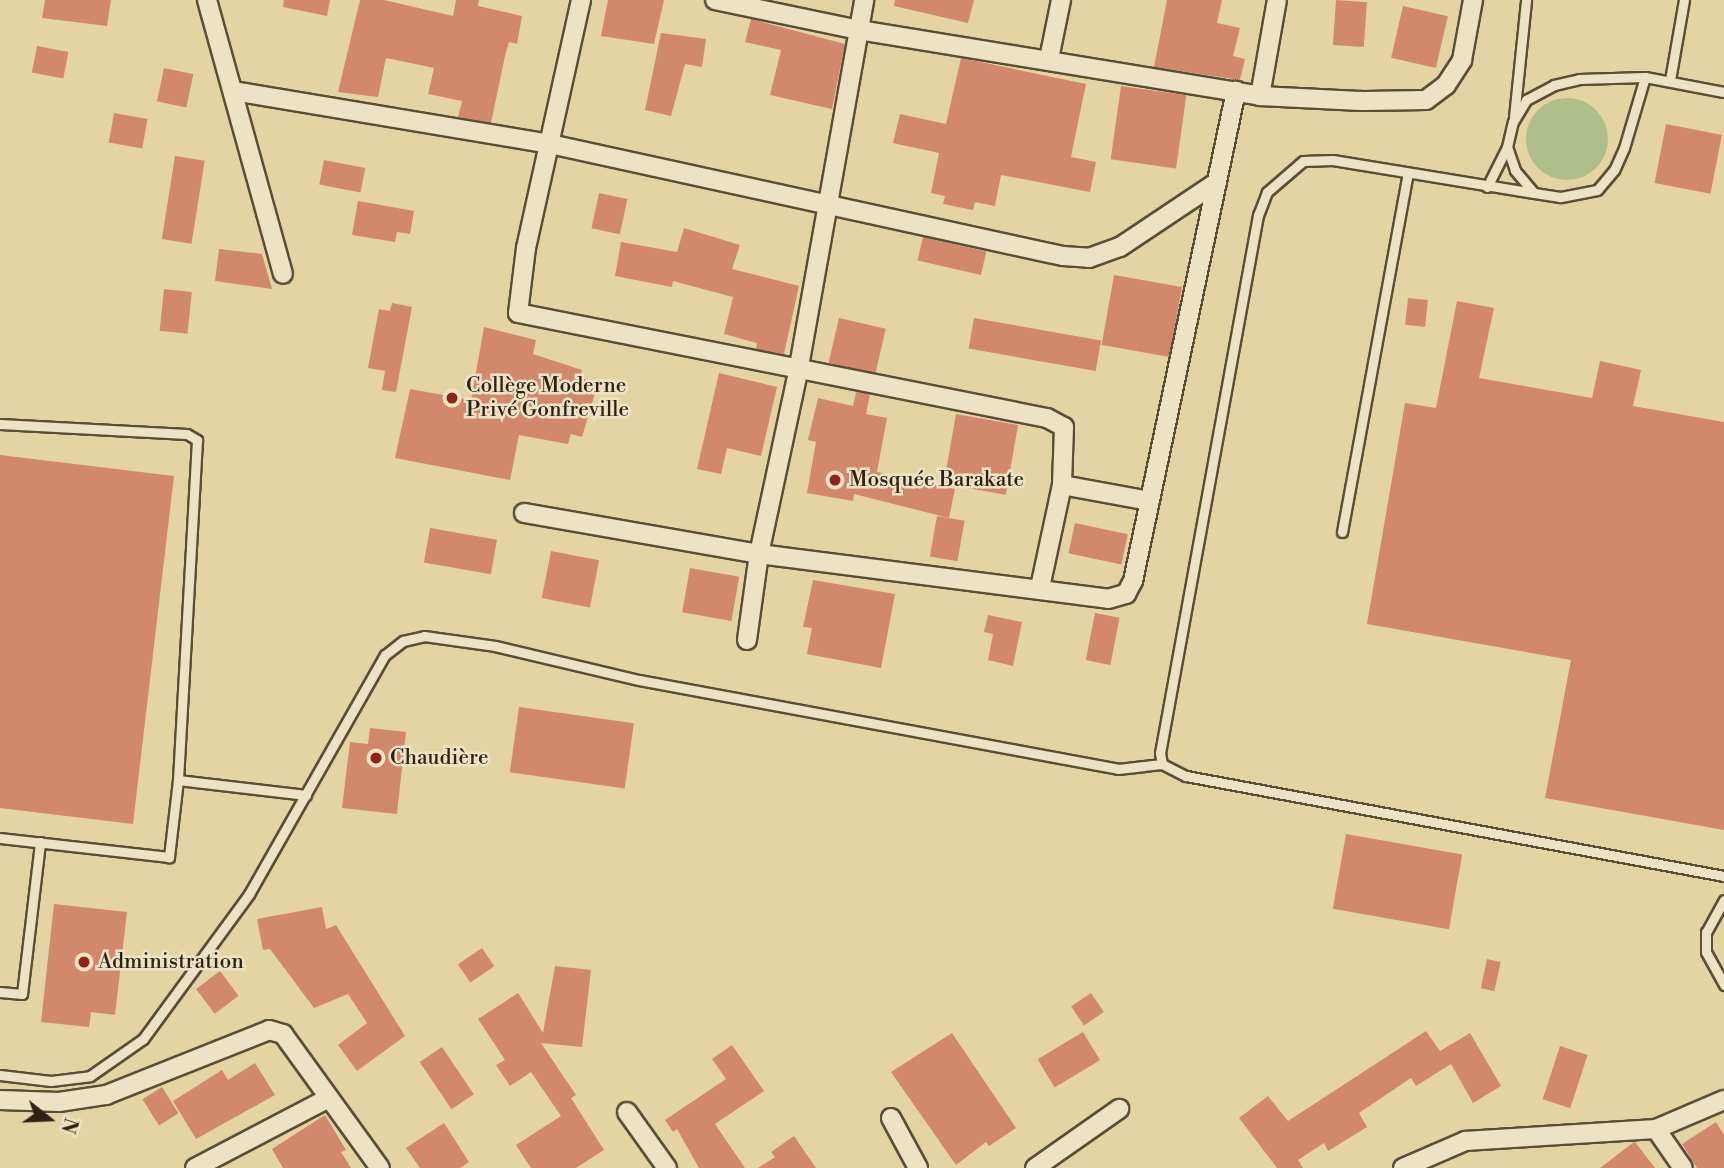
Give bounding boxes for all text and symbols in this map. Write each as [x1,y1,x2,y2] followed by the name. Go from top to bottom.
[466,373,629,423] place label: Collège Moderne Privé Gonfreville
[444,390,460,406] marker: Collège Moderne Privé Gonfreville
[849,467,1024,493] place label: Mosquée Barakate
[827,472,843,488] marker: Mosquée Barakate
[390,745,489,771] place label: Chaudière
[368,750,384,766] marker: Chaudière
[98,949,244,975] place label: Administration
[76,954,92,970] marker: Administration
[14,1084,84,1154] north arrow
[55,1115,83,1136] text: N

